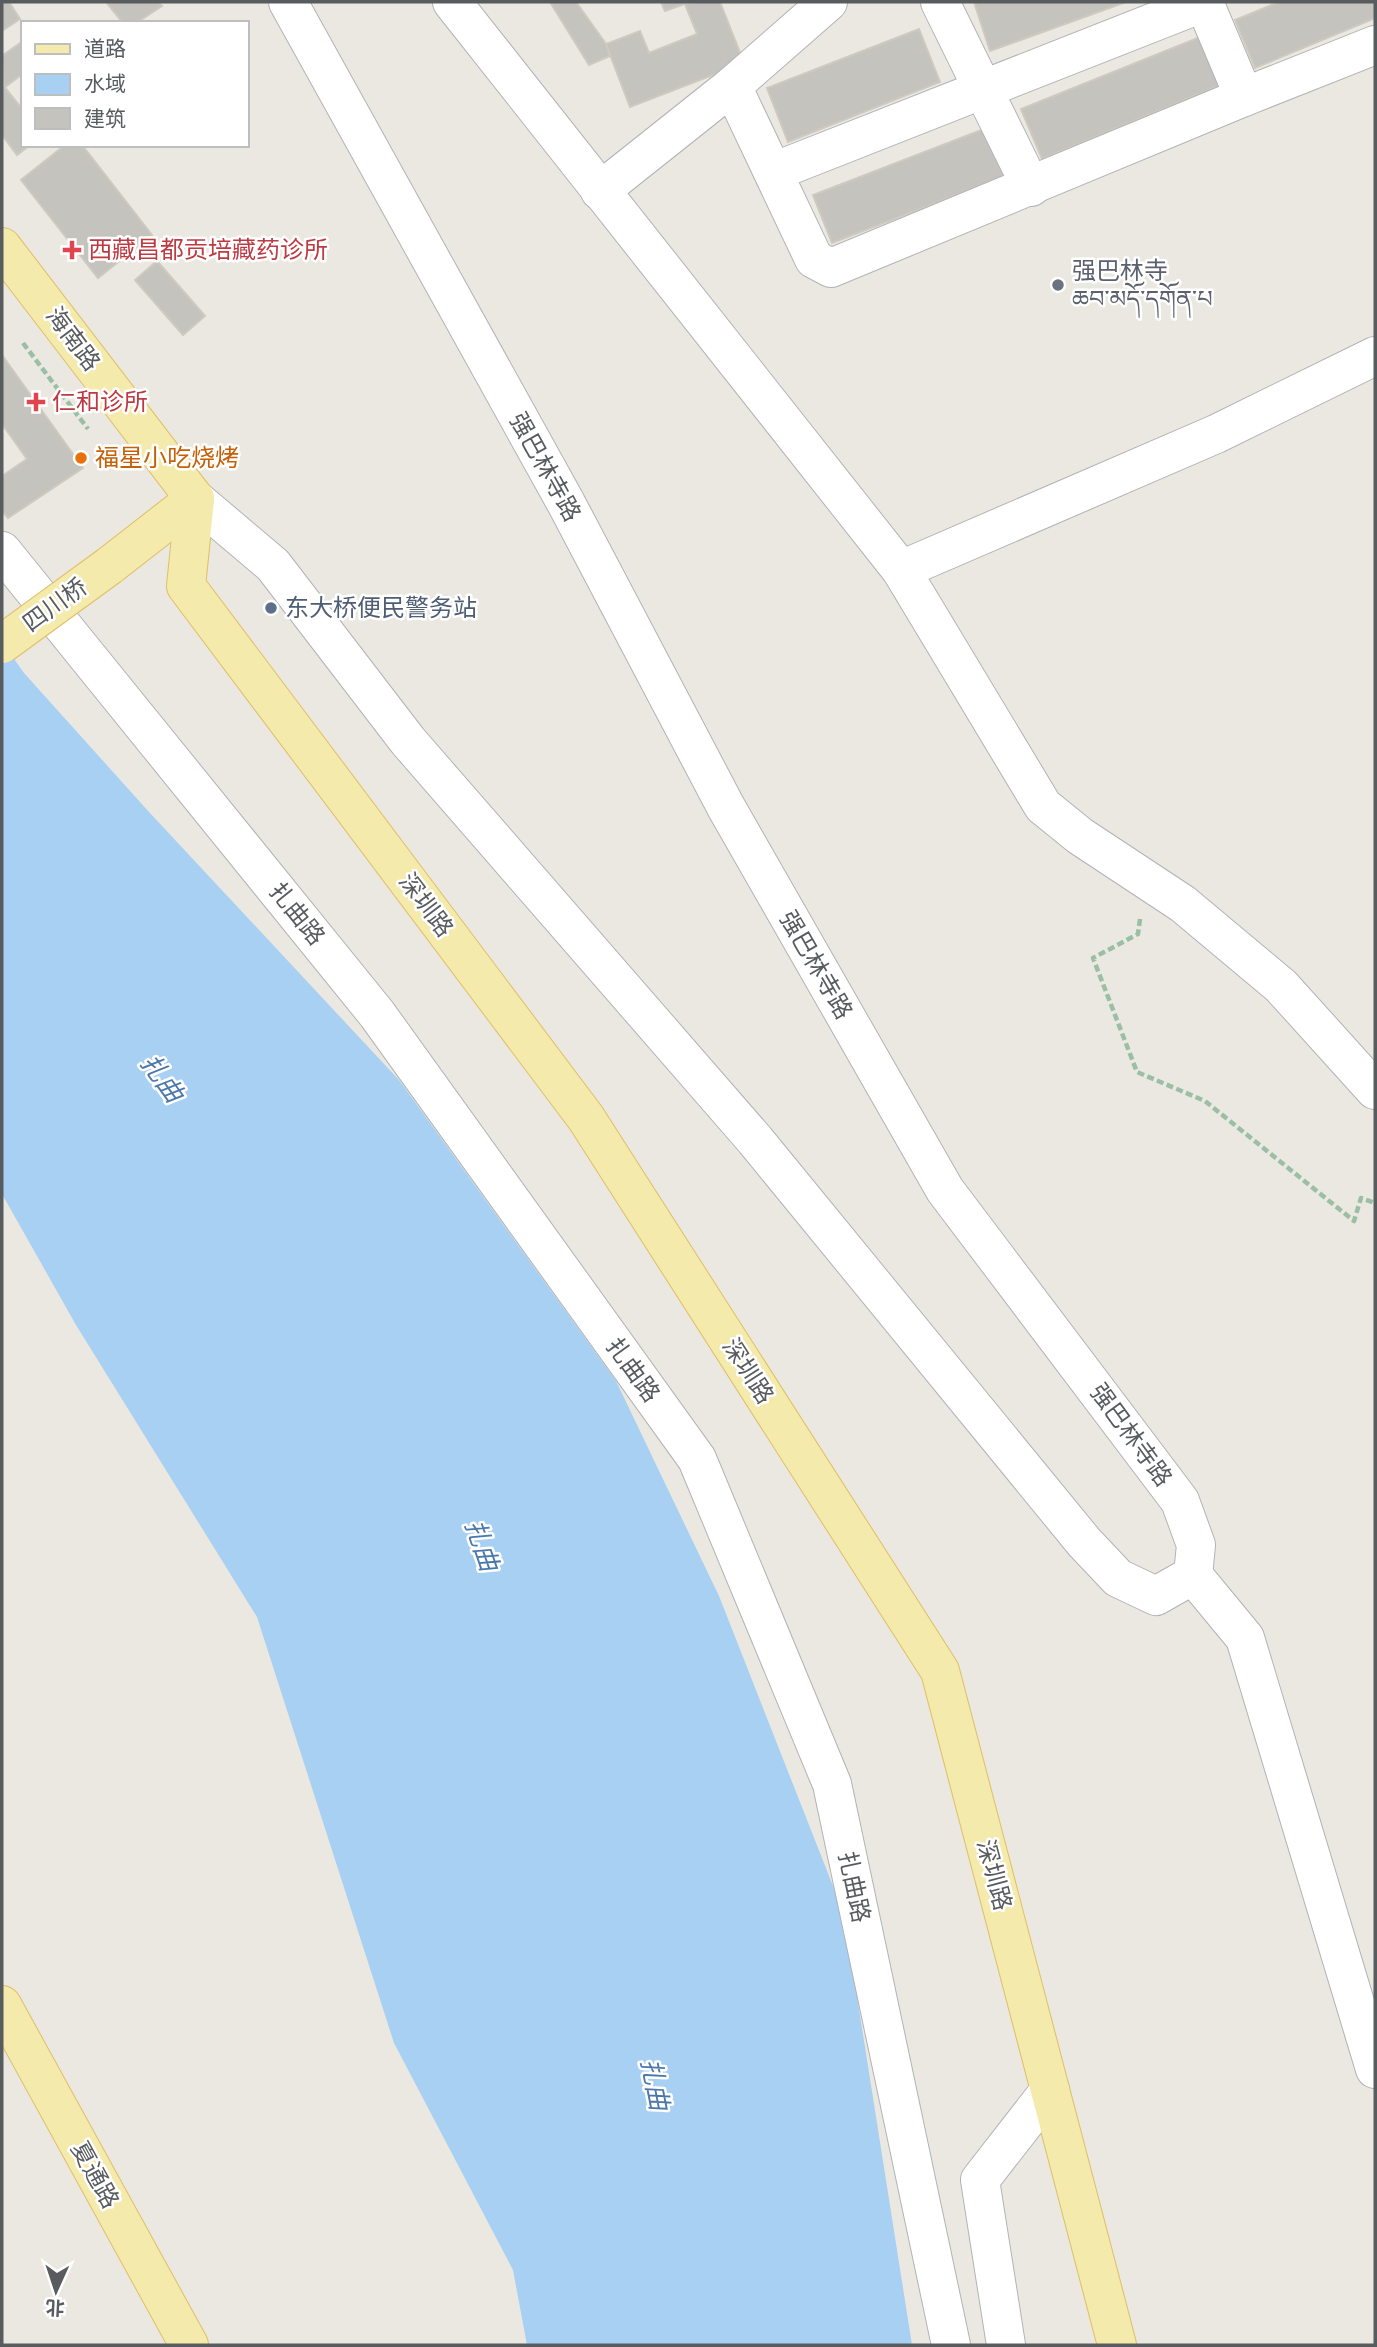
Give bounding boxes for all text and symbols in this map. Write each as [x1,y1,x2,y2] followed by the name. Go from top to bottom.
[21,21,248,147] legend
[84,36,126,61] text: 道路
[84,71,126,96] text: 水域
[84,106,126,131] text: 建筑
[88,235,328,264] place label: 西藏昌都贡培藏药诊所
[62,240,82,260] marker: 西藏昌都贡培藏药诊所
[1072,256,1213,319] place label: 强巴林寺 ཆབ་མདོ་དགོན་པ
[1050,277,1066,293] marker: 强巴林寺 ཆབ་མདོ་དགོན་པ
[40,301,107,376] street label: 海南路
[52,387,148,416] place label: 仁和诊所
[26,392,46,412] marker: 仁和诊所
[504,407,587,526] street label: 强巴林寺路
[95,443,239,472] place label: 福星小吃烧烤
[73,450,89,466] marker: 福星小吃烧烤
[17,572,92,637] street label: 四川桥
[285,593,477,622] place label: 东大桥便民警务站
[263,600,279,616] marker: 东大桥便民警务站
[393,867,460,942] street label: 深圳路
[263,877,331,951] street label: 扎曲路
[774,906,859,1024] street label: 强巴林寺路
[135,1048,191,1109] water label: 扎曲
[601,1332,666,1407] street label: 扎曲路
[717,1333,780,1409] street label: 深圳路
[1084,1378,1178,1492] street label: 强巴林寺路
[459,1516,505,1576] water label: 扎曲
[971,1836,1018,1913] street label: 深圳路
[833,1849,876,1925] street label: 扎曲路
[635,2056,675,2114] water label: 扎曲
[65,2136,126,2213] street label: 夏通路
[21,2256,91,2326] north arrow
[45,2296,65,2319] text: 北

